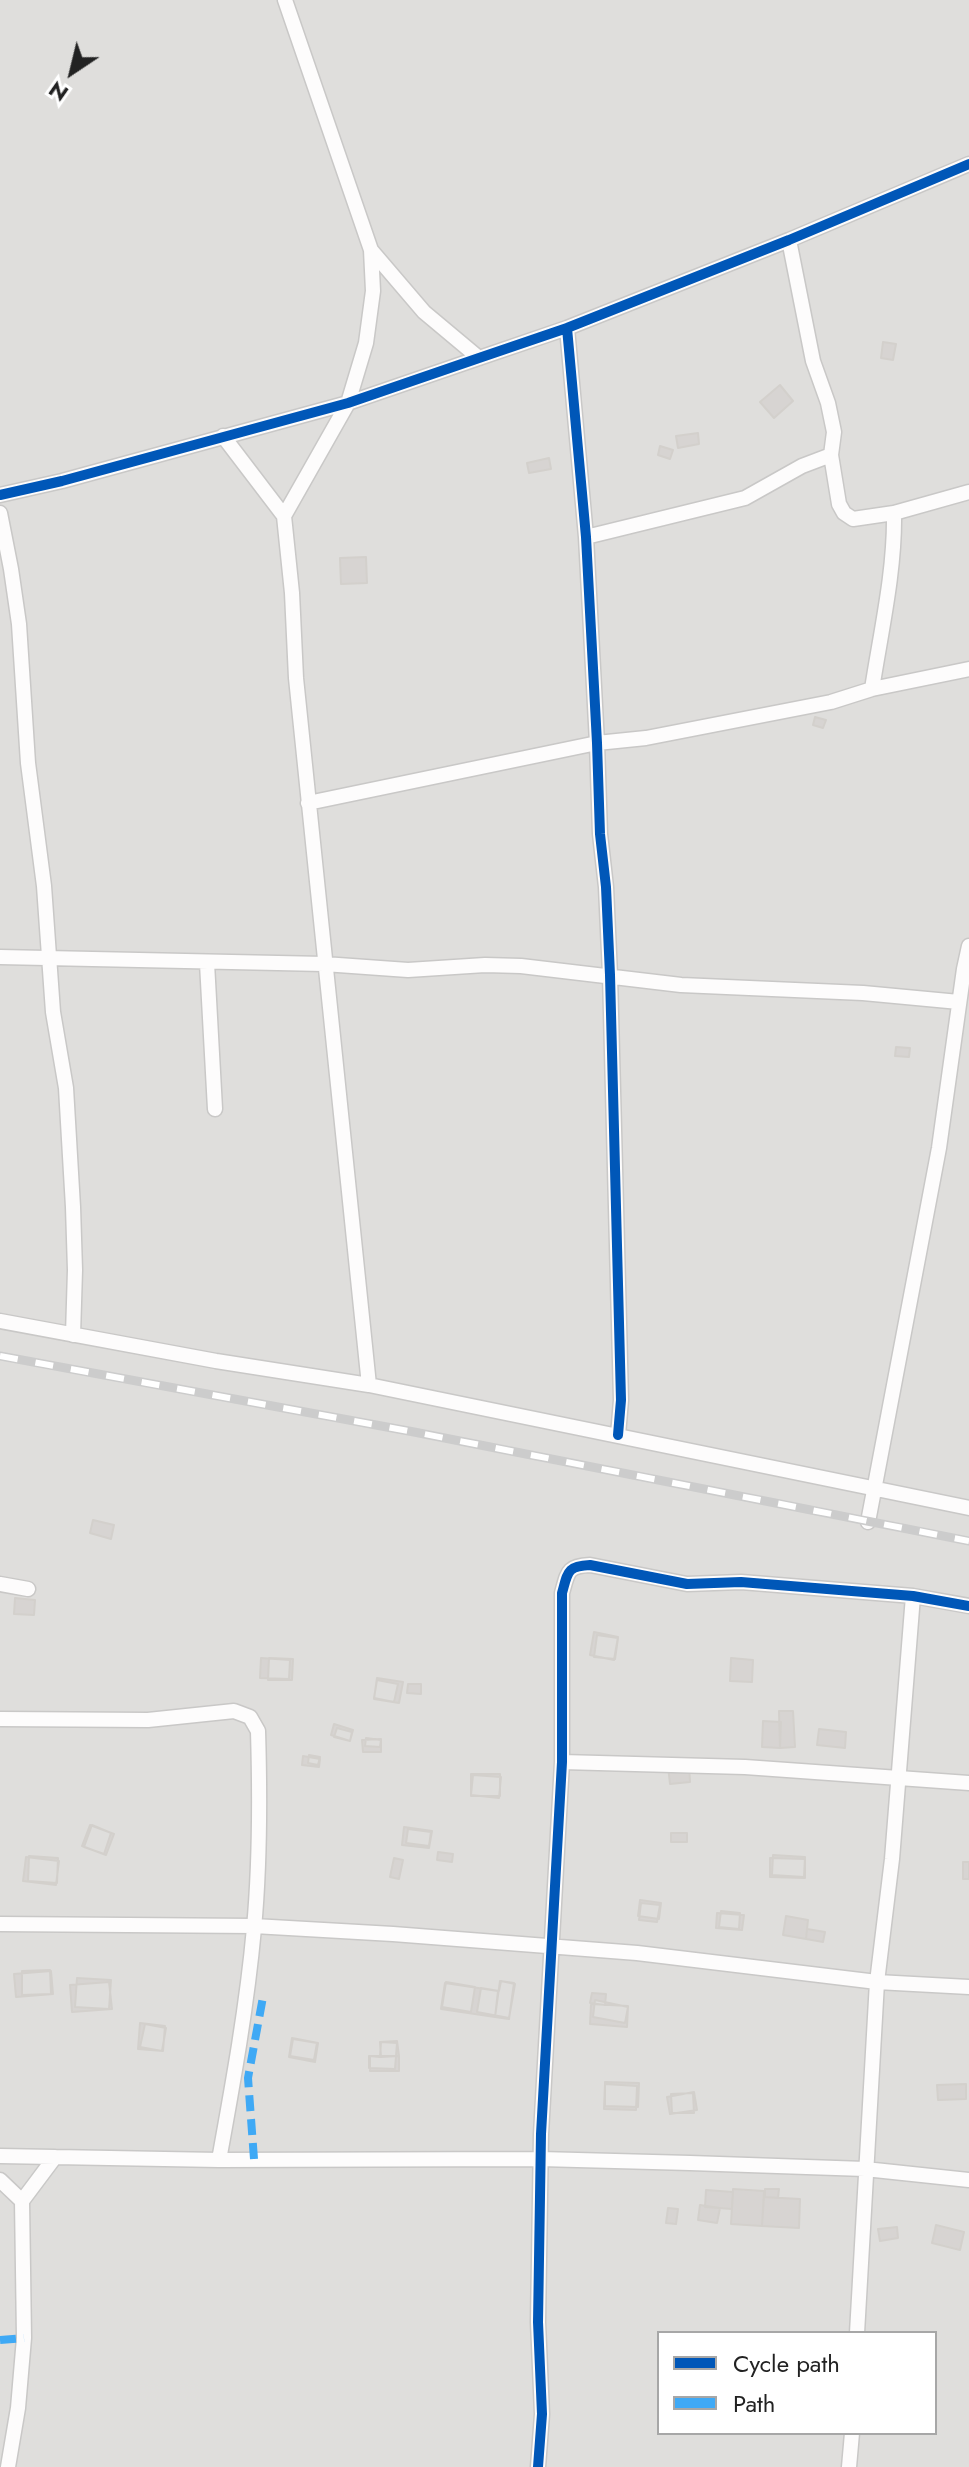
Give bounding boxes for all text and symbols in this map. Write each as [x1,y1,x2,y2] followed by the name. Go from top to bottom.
[32,32,112,112] north arrow
[42,74,75,110] text: N
[657,2331,937,2435] legend
[733,2346,840,2381] text: Cycle path
[733,2386,775,2421] text: Path

